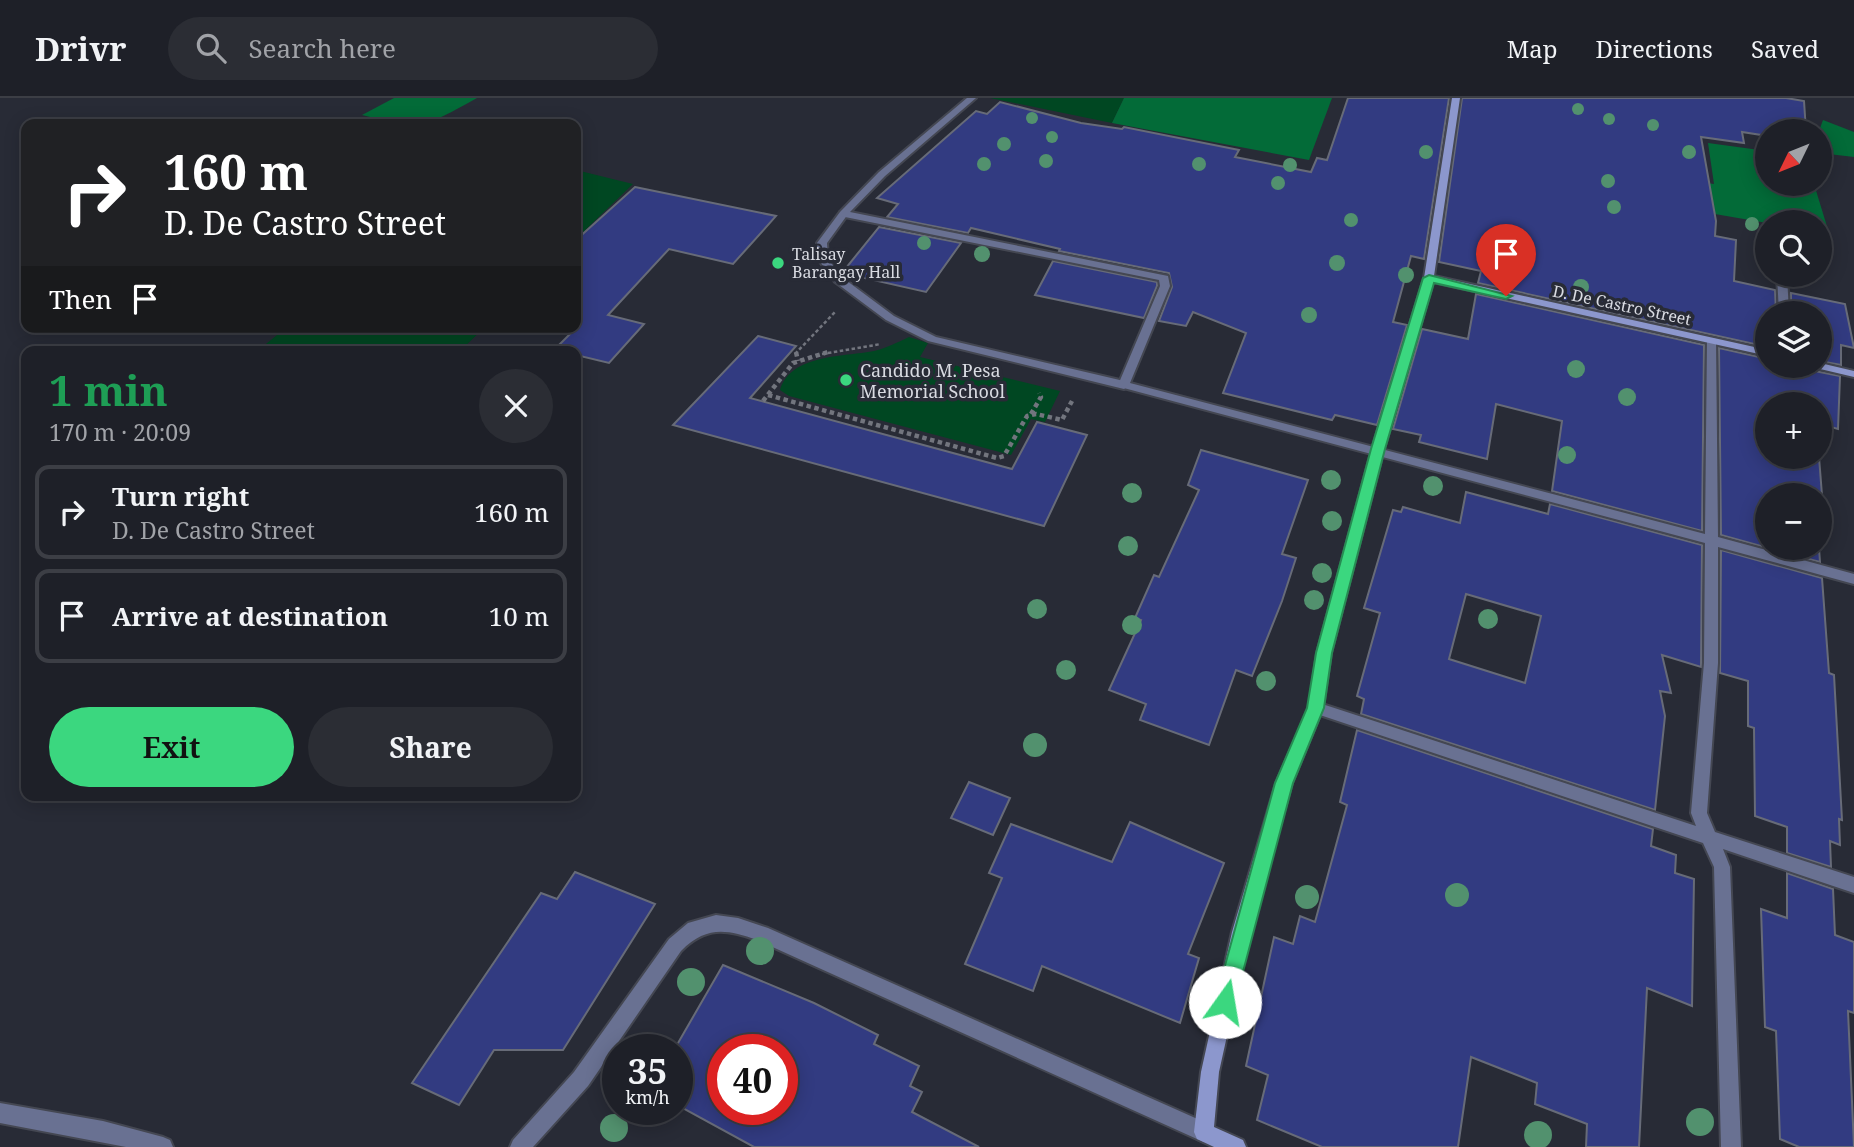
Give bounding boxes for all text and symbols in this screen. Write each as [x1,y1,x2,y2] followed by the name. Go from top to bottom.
[168,17,658,80] search box
[35,26,126,71] text: Drivr
[192,29,230,67] icon: search
[248,30,396,66] text: Search here
[1507,32,1558,65] text: Map
[1596,32,1713,65] text: Directions
[1751,32,1819,65] text: Saved
[1755,119,1832,196] north arrow
[1755,119,1832,560] map controls
[164,138,308,204] text: 160 m
[49,147,140,238] icon: right
[164,201,446,244] text: D. De Castro Street
[1755,210,1832,287] button: search
[1476,224,1536,296] pin
[1487,235,1525,273] icon: arrive
[792,243,900,283] place label: Talisay Barangay Hall
[770,255,786,271] marker: Talisay Barangay Hall
[126,280,164,318] icon: arrive
[1551,280,1694,330] street label: D. De Castro Street
[49,281,112,317] text: Then
[1755,301,1832,378] button: layers
[860,358,1005,403] place label: Candido M. Pesa Memorial School
[49,361,168,418] text: 1 min
[479,369,553,443] button: close
[838,372,854,388] marker: Candido M. Pesa Memorial School
[1755,392,1832,469] button: +
[49,416,191,448] text: 170 m · 20:09
[112,478,249,514] text: Turn right
[1755,483,1832,560] button: −
[53,493,91,531] icon: right
[474,494,549,530] text: 160 m
[112,514,315,546] text: D. De Castro Street
[53,597,91,635] icon: arrive
[112,598,388,634] text: Arrive at destination
[489,598,549,634] text: 10 m
[49,707,294,787] button: Exit
[308,707,553,787] button: Share
[1188,965,1262,1039] position arrow
[707,1034,798,1125] speed limit sign: 40
[628,1047,667,1094] text: 35
[625,1085,670,1109] text: km/h

